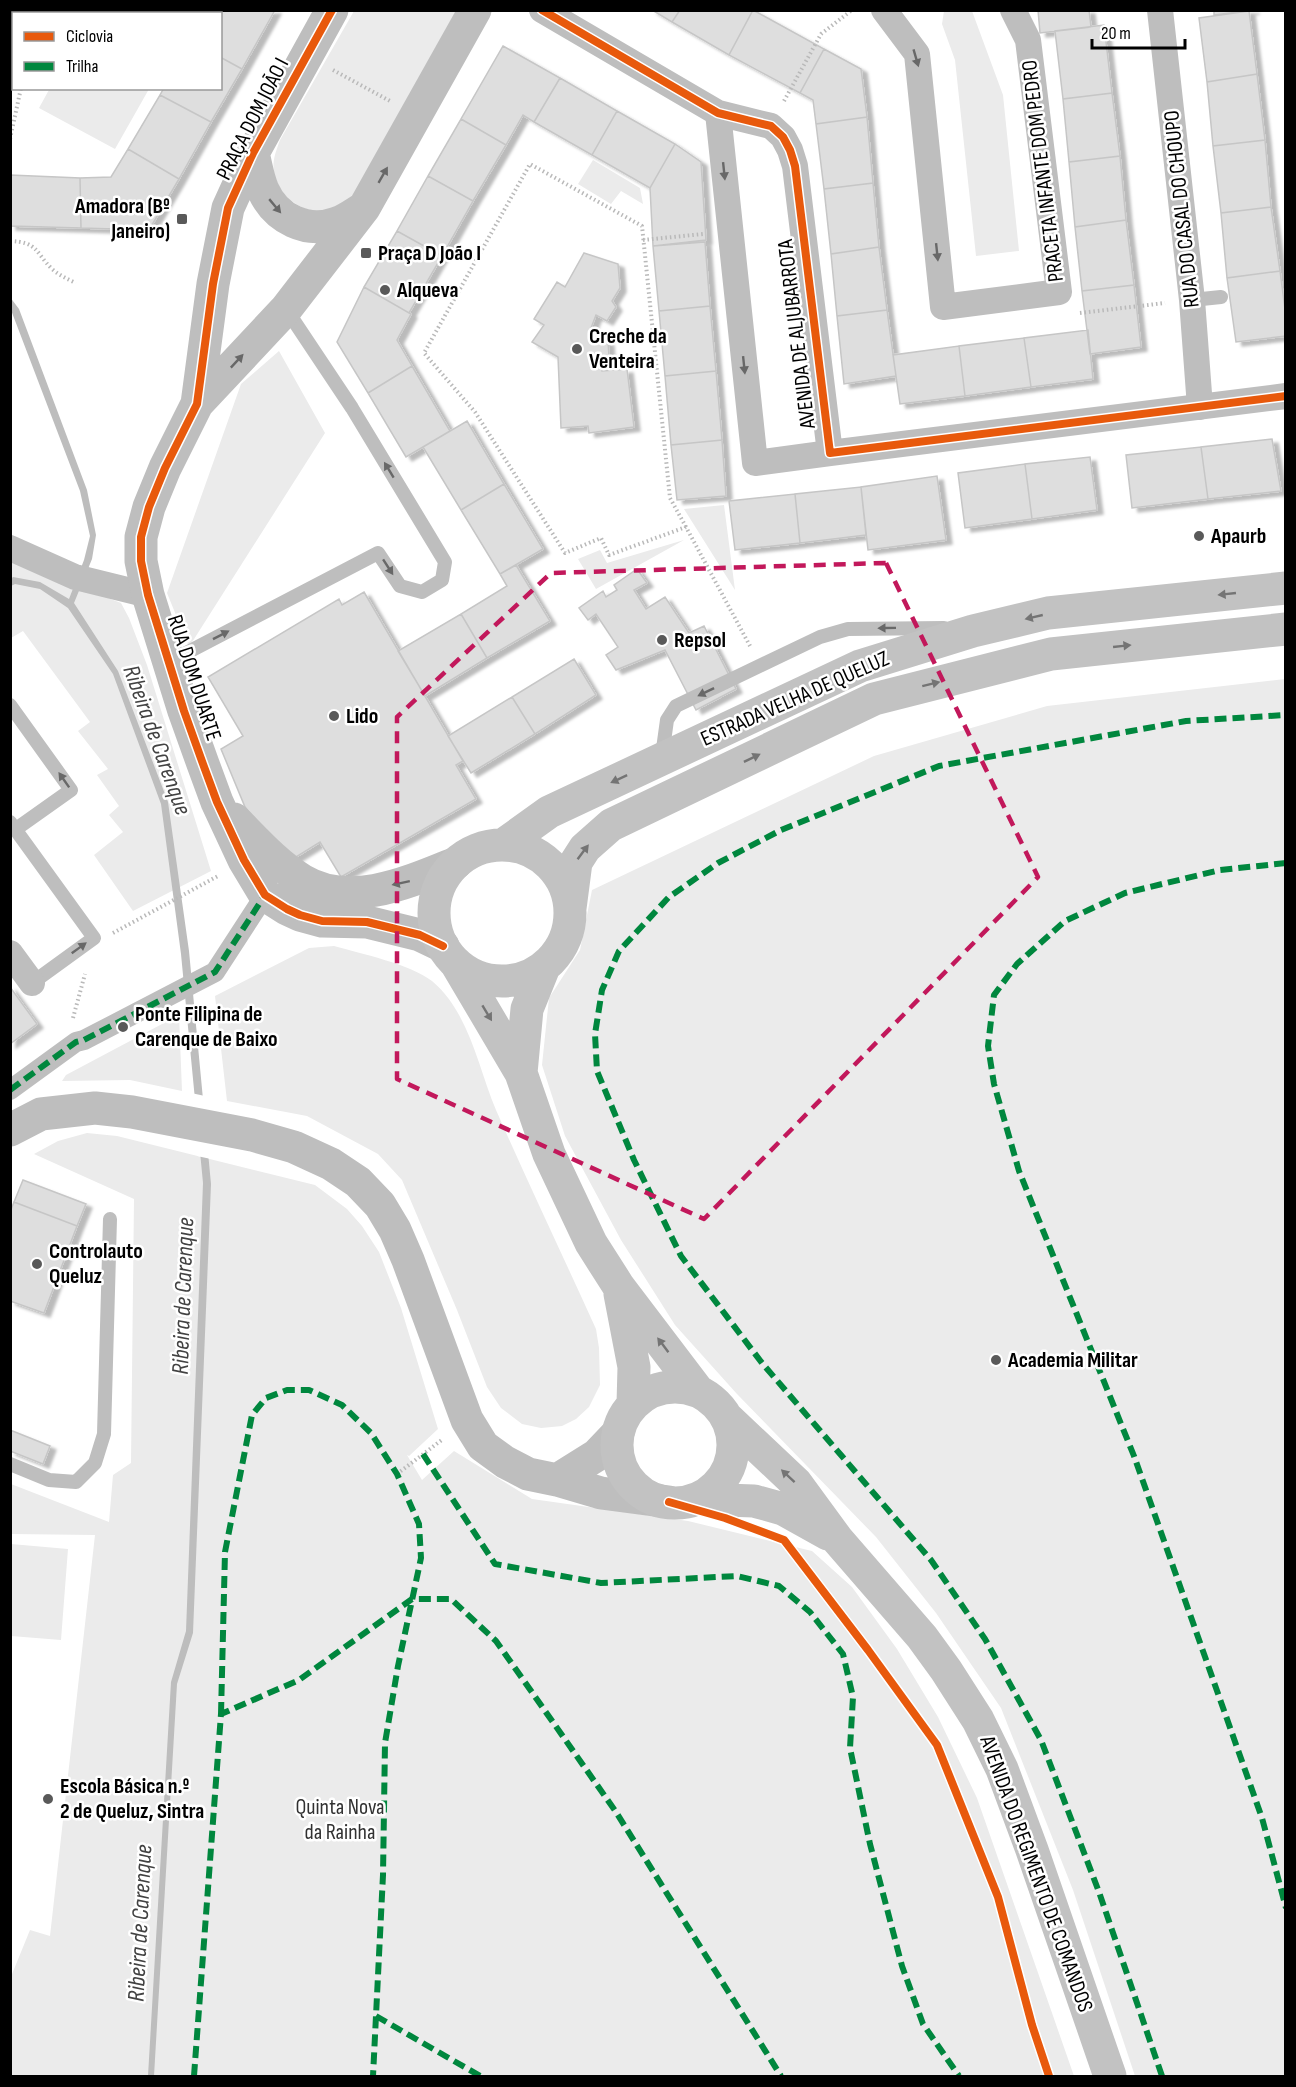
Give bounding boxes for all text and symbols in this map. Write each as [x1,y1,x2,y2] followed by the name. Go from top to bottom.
[12,12,222,90] legend
[1092,12,1185,50] scale bar
[1101,23,1131,44] text: 20 m
[66,26,113,47] text: Ciclovia
[912,50,921,68] one-way arrow
[211,53,295,185] street label: PRAÇA DOM JOÃO I
[66,56,99,77] text: Trilha
[1016,58,1070,284] street label: PRACETA INFANTE DOM PEDRO
[1158,109,1206,309] street label: RUA DO CASAL DO CHOUPO
[720,161,729,180] one-way arrow
[378,166,388,183] one-way arrow
[74,193,170,245] place label: Amadora (Bº Janeiro)
[268,198,281,214] one-way arrow
[175,212,189,226] marker: Amadora (Bº Janeiro)
[772,237,822,431] street label: AVENIDA DE ALJUBARROTA
[378,240,481,267] place label: Praça D João I
[932,242,942,261] one-way arrow
[359,246,373,260] marker: Praça D João I
[396,277,458,304] place label: Alqueva
[378,283,392,297] marker: Alqueva
[589,323,667,375] place label: Creche da Venteira
[570,342,584,356] marker: Creche da Venteira
[230,354,243,369] one-way arrow
[740,355,749,374] one-way arrow
[383,462,394,478] one-way arrow
[1210,523,1266,550] place label: Apaurb
[1192,529,1206,543] marker: Apaurb
[382,559,393,576] one-way arrow
[1218,589,1237,599] one-way arrow
[161,612,227,744] street label: RUA DOM DUARTE
[1024,612,1043,622] one-way arrow
[878,624,897,633] one-way arrow
[674,627,726,654] place label: Repsol
[212,631,230,641] one-way arrow
[655,633,669,647] marker: Repsol
[1113,641,1132,651] one-way arrow
[697,645,893,753] street label: ESTRADA VELHA DE QUELUZ
[116,661,198,819] water label: Ribeira de Carenque
[922,679,941,689] one-way arrow
[697,686,715,696] one-way arrow
[346,703,378,730] place label: Lido
[327,709,341,723] marker: Lido
[743,753,760,762] one-way arrow
[58,772,70,788] one-way arrow
[610,774,627,783] one-way arrow
[577,845,589,860] one-way arrow
[392,879,410,889] one-way arrow
[72,943,87,955] one-way arrow
[135,1001,278,1053] place label: Ponte Filipina de Carenque de Baixo
[481,1005,492,1021] one-way arrow
[116,1020,130,1034] marker: Ponte Filipina de Carenque de Baixo
[166,1217,200,1375] water label: Ribeira de Carenque
[49,1238,143,1290] place label: Controlauto Queluz
[30,1257,44,1271] marker: Controlauto Queluz
[657,1337,669,1353] one-way arrow
[1007,1347,1138,1374] place label: Academia Militar
[989,1353,1003,1367] marker: Academia Militar
[782,1469,796,1483] one-way arrow
[973,1731,1099,2016] street label: AVENIDA DO REGIMENTO DE COMANDOS
[60,1773,204,1825] place label: Escola Básica n.º 2 de Queluz, Sintra
[41,1792,55,1806] marker: Escola Básica n.º 2 de Queluz, Sintra
[295,1794,385,1846] park label: Quinta Nova da Rainha
[121,1844,159,2002] water label: Ribeira de Carenque

